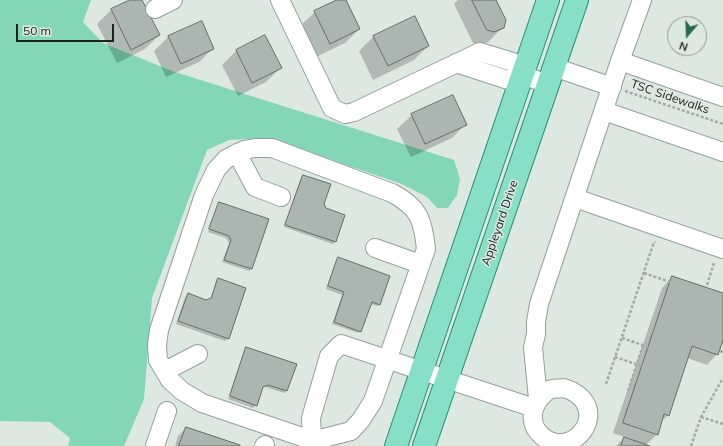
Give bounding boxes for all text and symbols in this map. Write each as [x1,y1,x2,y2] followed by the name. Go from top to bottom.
[18,16,116,42] scale bar
[667,16,707,56] north arrow
[23,23,51,38] text: 50 m
[677,38,690,54] text: N
[629,77,711,117] street label: TSC Sidewalks
[479,178,521,268] street label: Appleyard Drive

